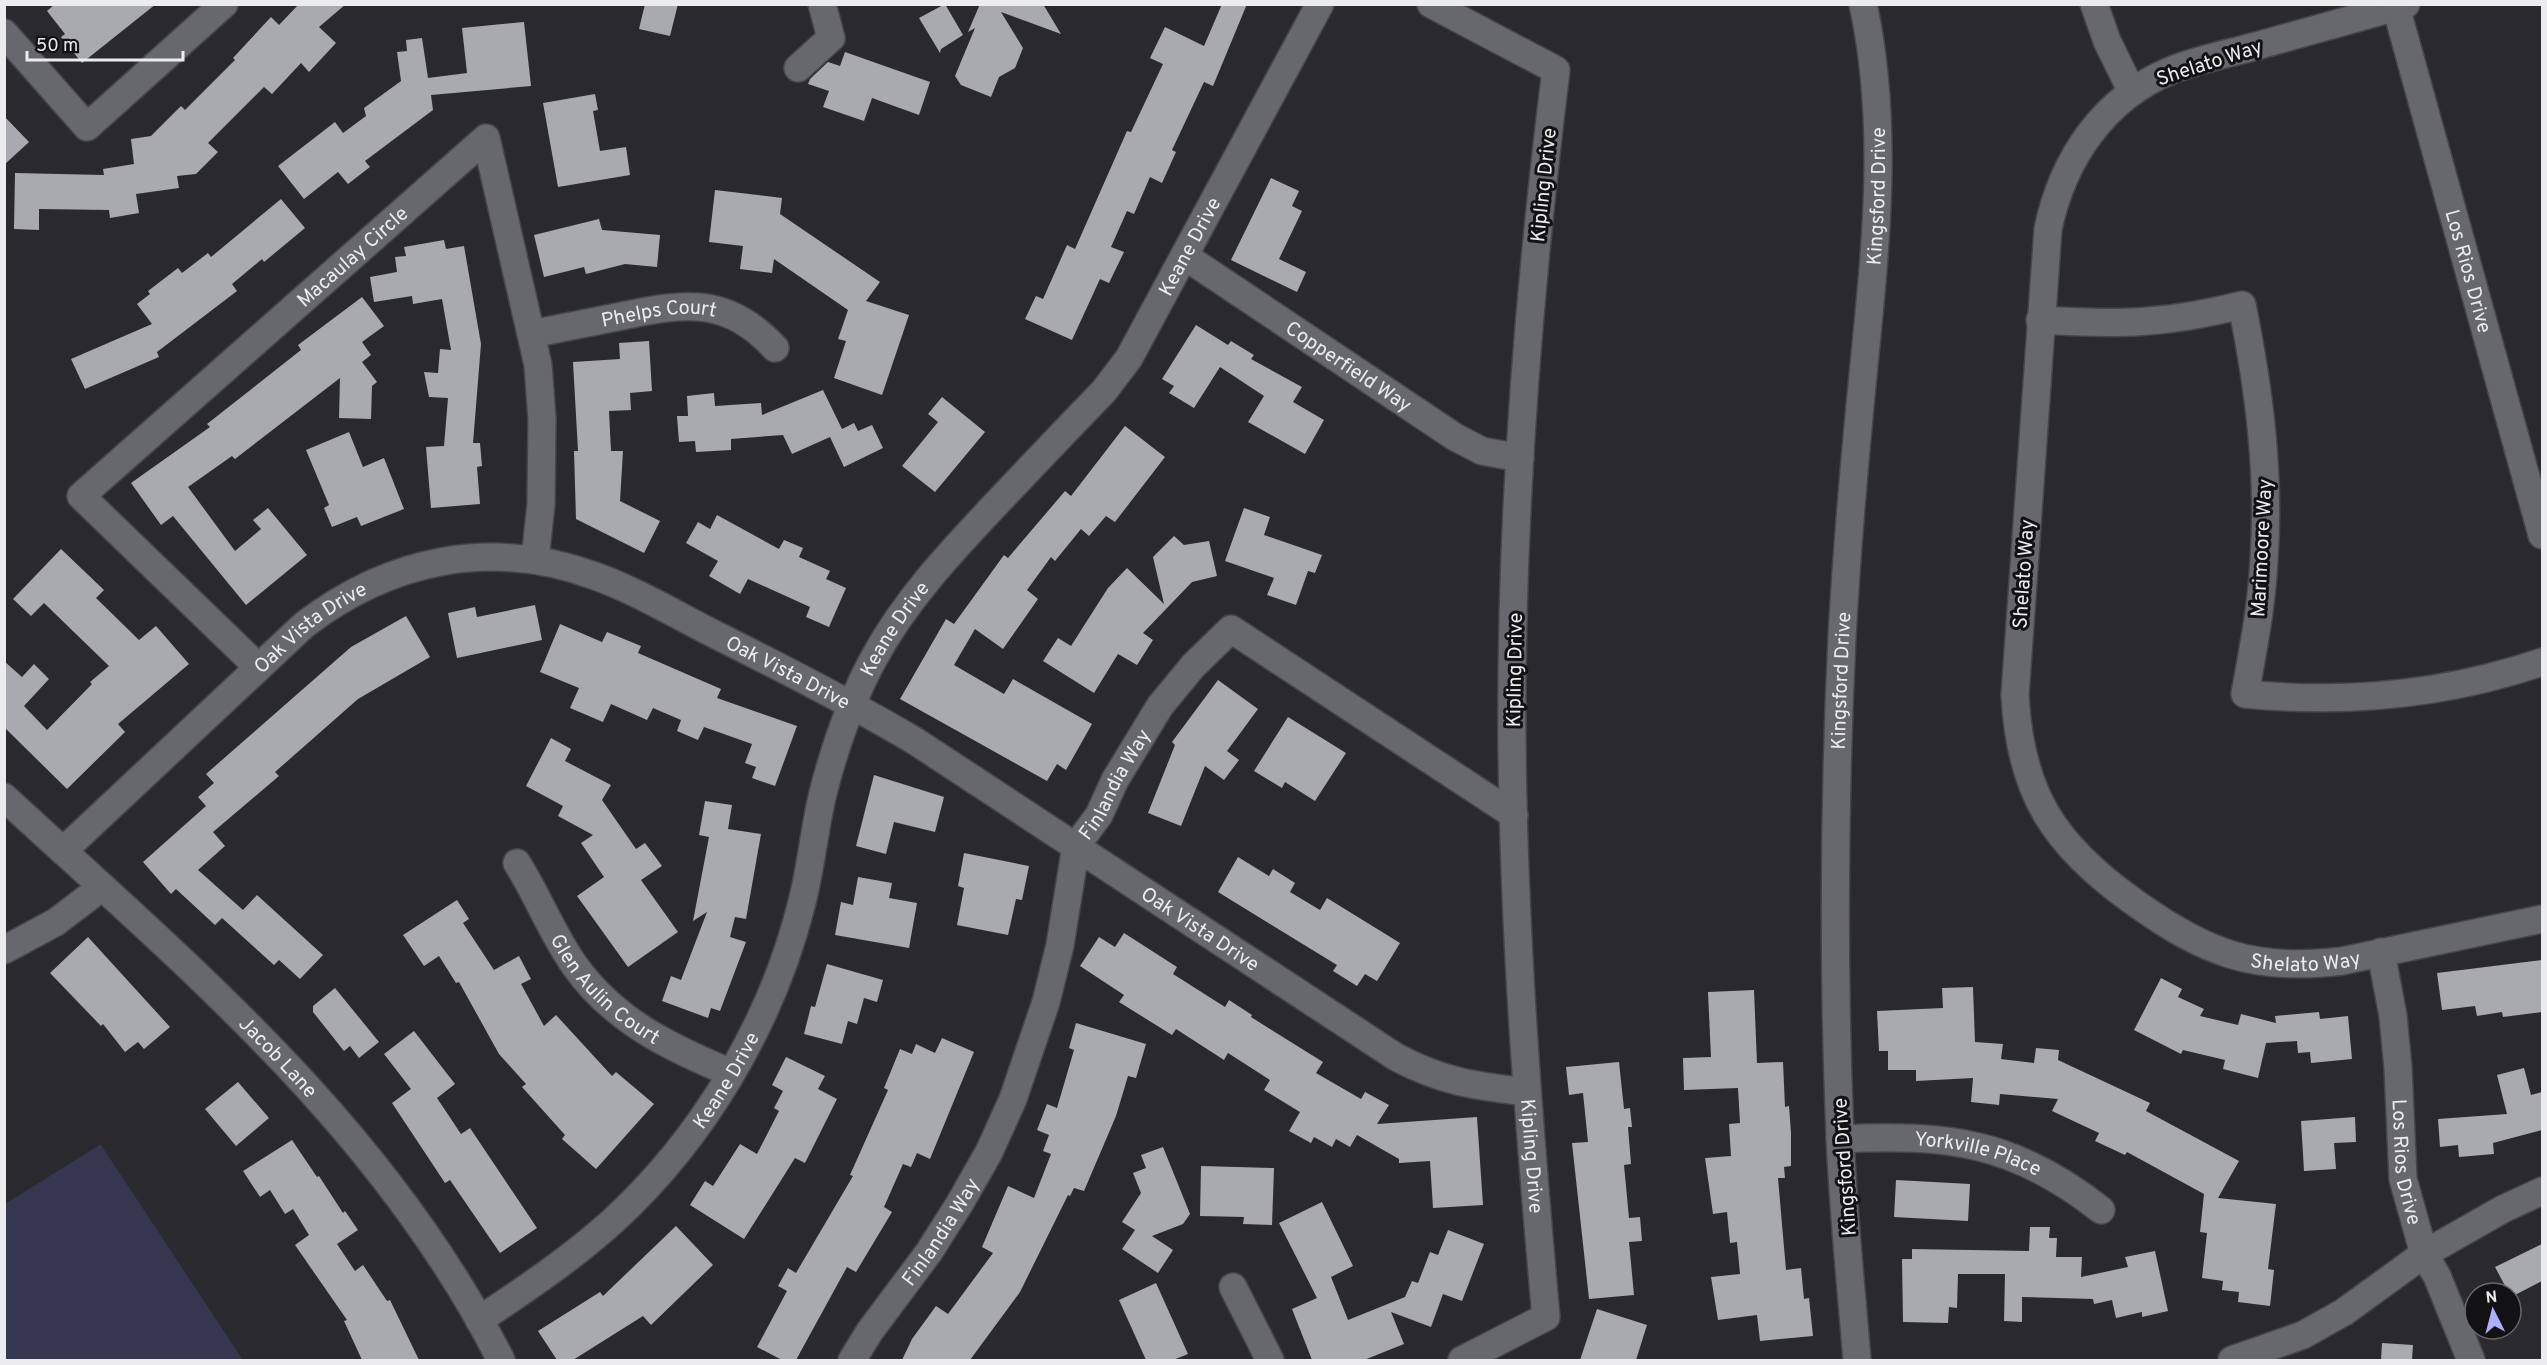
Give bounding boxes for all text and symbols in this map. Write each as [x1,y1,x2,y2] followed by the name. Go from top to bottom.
[27,24,183,62] scale bar
[36,35,78,58] text: 50 m
[2153,35,2266,93] street label: Shelato Way
[1526,127,1564,244] street label: Kipling Drive
[1862,127,1893,266] street label: Kingsford Drive
[1154,193,1228,301] street label: Keane Drive
[292,202,415,314] street label: Macaulay Circle
[2438,207,2497,336] street label: Los Rios Drive
[599,296,719,335] street label: Phelps Court
[1280,316,1416,419] street label: Copperfield Way
[2246,478,2280,618] street label: Marimoore Way
[2008,518,2042,630] street label: Shelato Way
[249,577,372,680] street label: Oak Vista Drive
[856,577,936,681] street label: Keane Drive
[1827,611,1858,750] street label: Kingsford Drive
[1502,612,1530,728] street label: Kipling Drive
[721,631,854,717] street label: Oak Vista Drive
[1074,725,1158,846] street label: Finlandia Way
[1135,882,1264,979] street label: Oak Vista Drive
[543,930,664,1052] street label: Glen Aulin Court
[2248,946,2363,979] street label: Shelato Way
[232,1012,322,1104] street label: Jacob Lane
[688,1028,767,1135] street label: Keane Drive
[1828,1097,1864,1237] street label: Kingsford Drive
[1513,1098,1548,1215] street label: Kipling Drive
[2384,1099,2426,1228] street label: Los Rios Drive
[1914,1127,2045,1183] street label: Yorkville Place
[897,1174,986,1292] street label: Finlandia Way
[2463,1281,2523,1341] north arrow
[2485,1288,2498,1309] text: N

